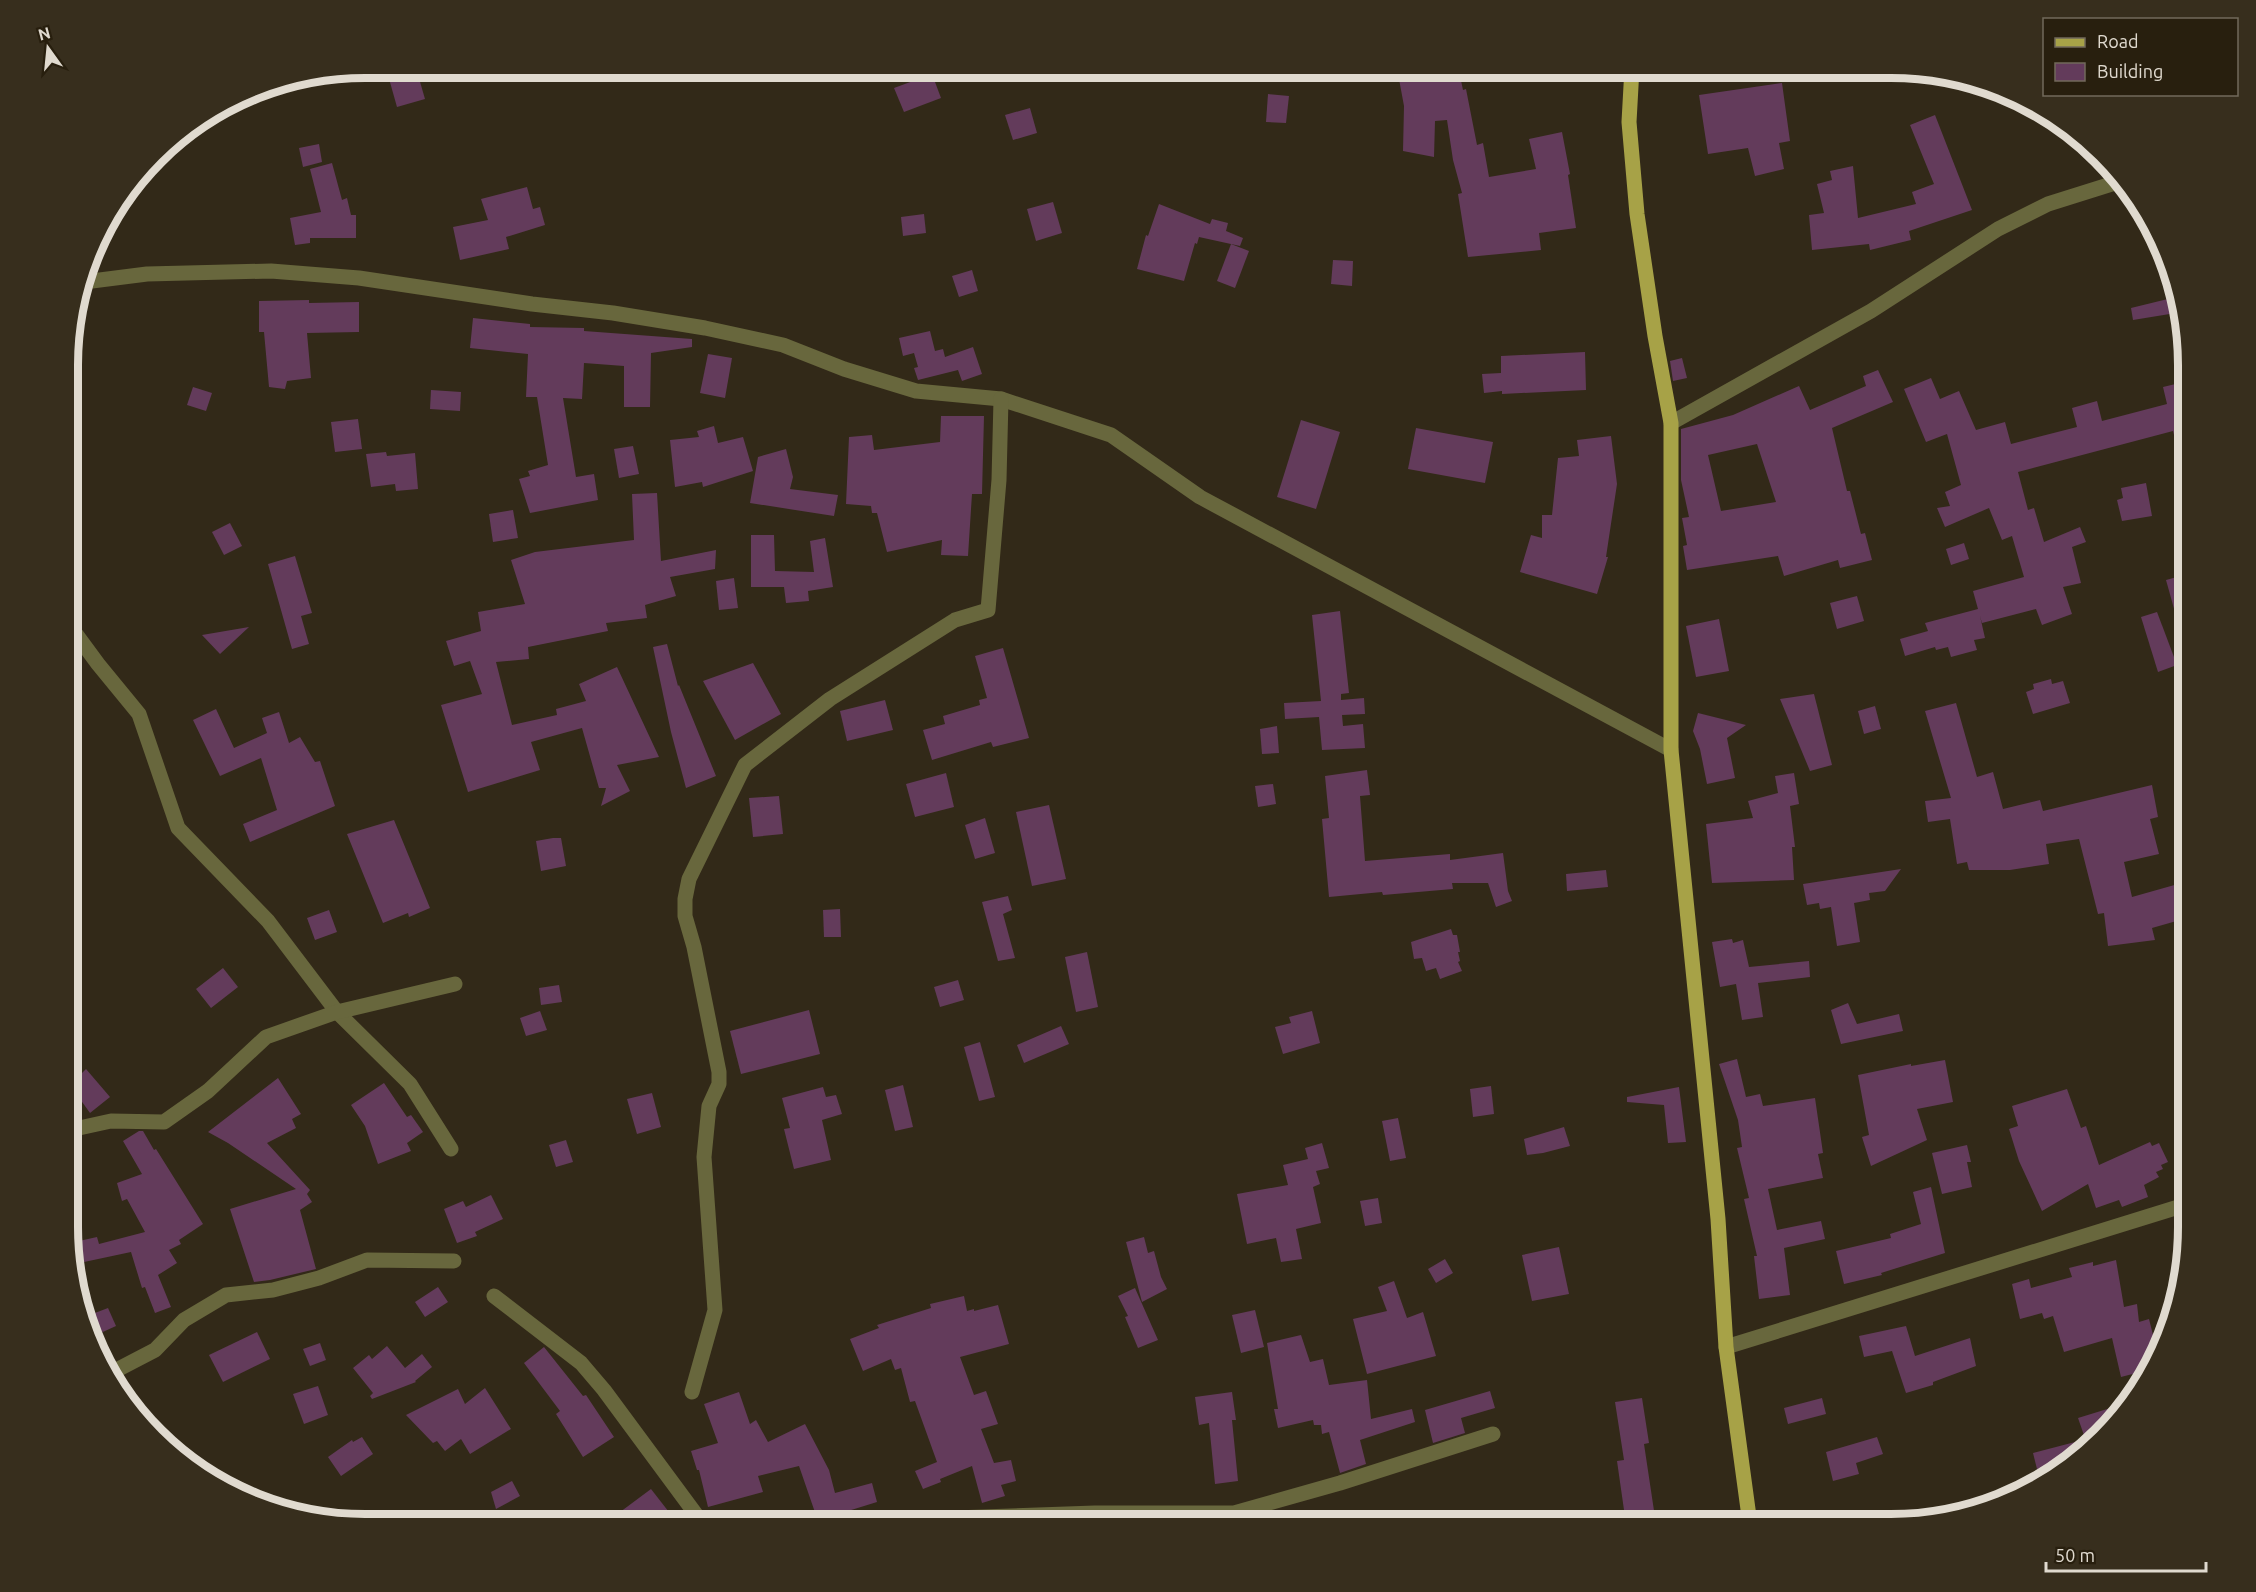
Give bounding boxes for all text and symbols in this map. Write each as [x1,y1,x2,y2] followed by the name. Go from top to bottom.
[18,18,78,78] north arrow
[2043,18,2238,96] legend
[36,23,52,44] text: N
[2097,31,2139,51] text: Road
[2097,61,2163,81] text: Building
[2046,1535,2206,1573] scale bar
[2055,1545,2095,1565] text: 50 m

